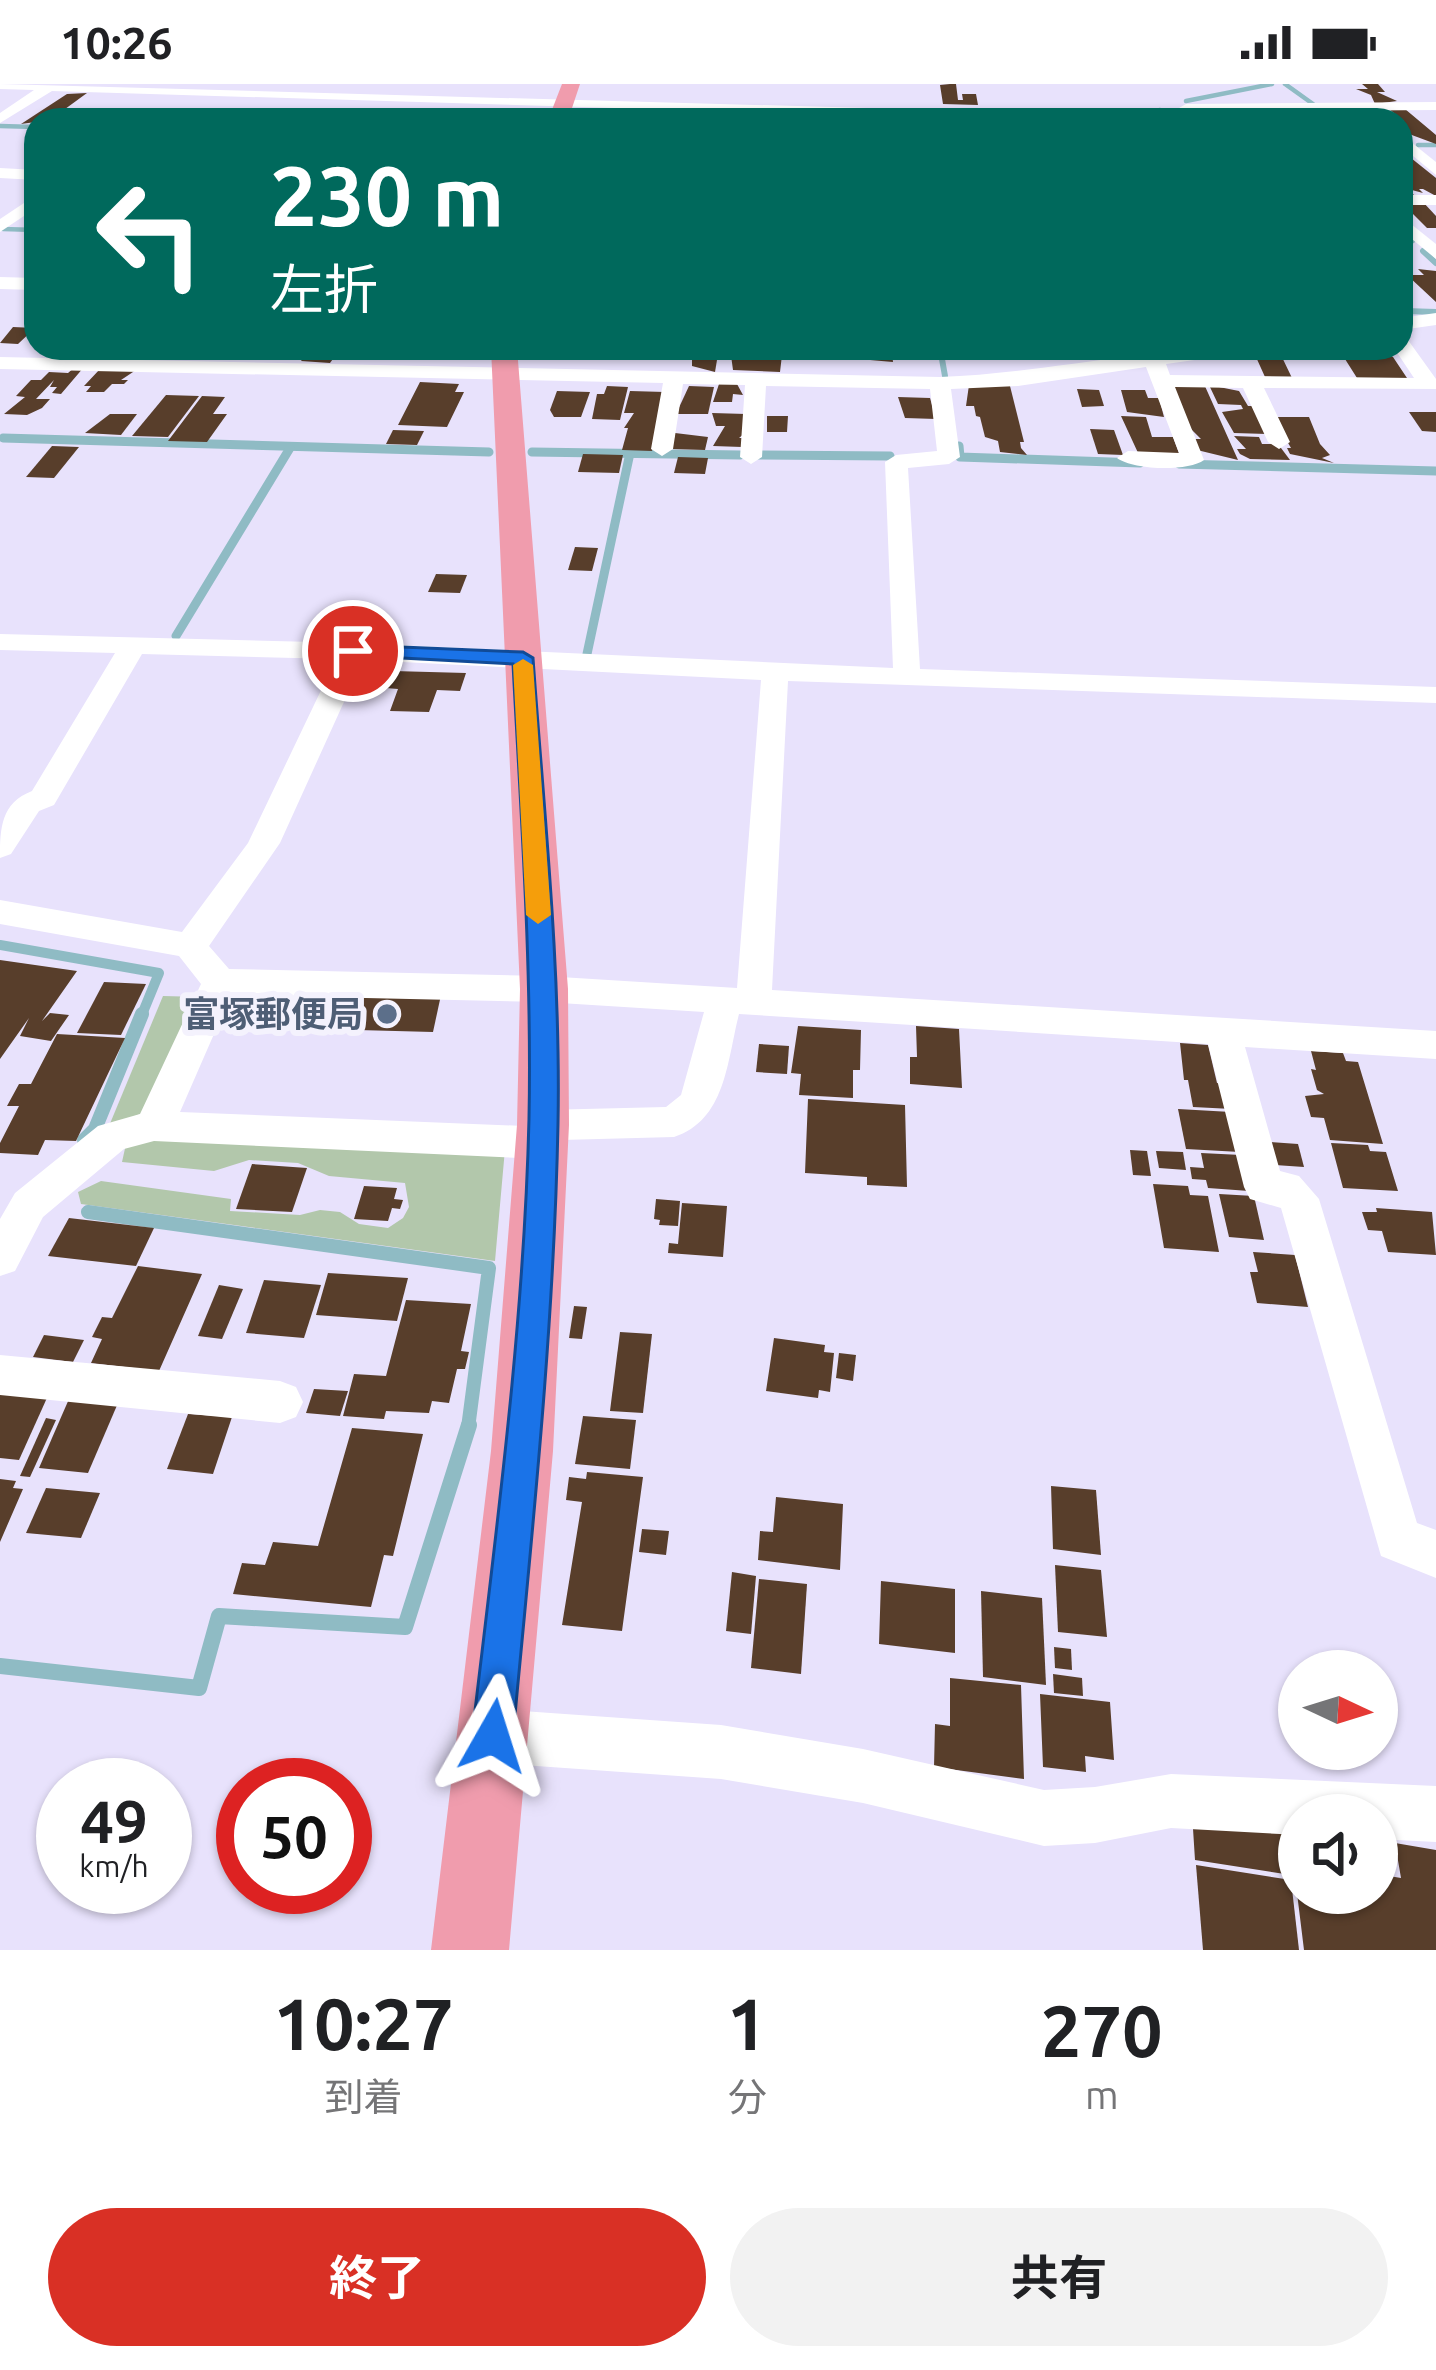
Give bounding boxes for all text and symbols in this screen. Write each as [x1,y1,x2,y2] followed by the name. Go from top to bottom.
[60,17,173,68] text: 10:26
[270,148,504,242] text: 230 m
[72,156,228,312] icon: left
[270,259,378,319] text: 左折
[302,600,404,702] pin
[320,618,386,684] icon: arrive
[183,993,363,1034] place label: 富塚郵便局
[374,1001,400,1027] marker: 富塚郵便局
[1278,1650,1398,1770] north arrow
[1278,1650,1398,1914] map controls
[430,1673,556,1799] position arrow
[216,1758,372,1914] speed limit sign: 50
[80,1787,148,1854] text: 49
[1278,1794,1398,1914] button: sound
[79,1849,149,1883] text: km/h
[273,1983,454,2064] text: 10:27
[727,1983,767,2064] text: 1
[1041,1990,1163,2071] text: 270
[1085,2073,1119,2116] text: m
[324,2075,402,2118] text: 到着
[728,2075,767,2118] text: 分
[48,2208,706,2346] button: 終了
[730,2208,1388,2346] button: 共有

